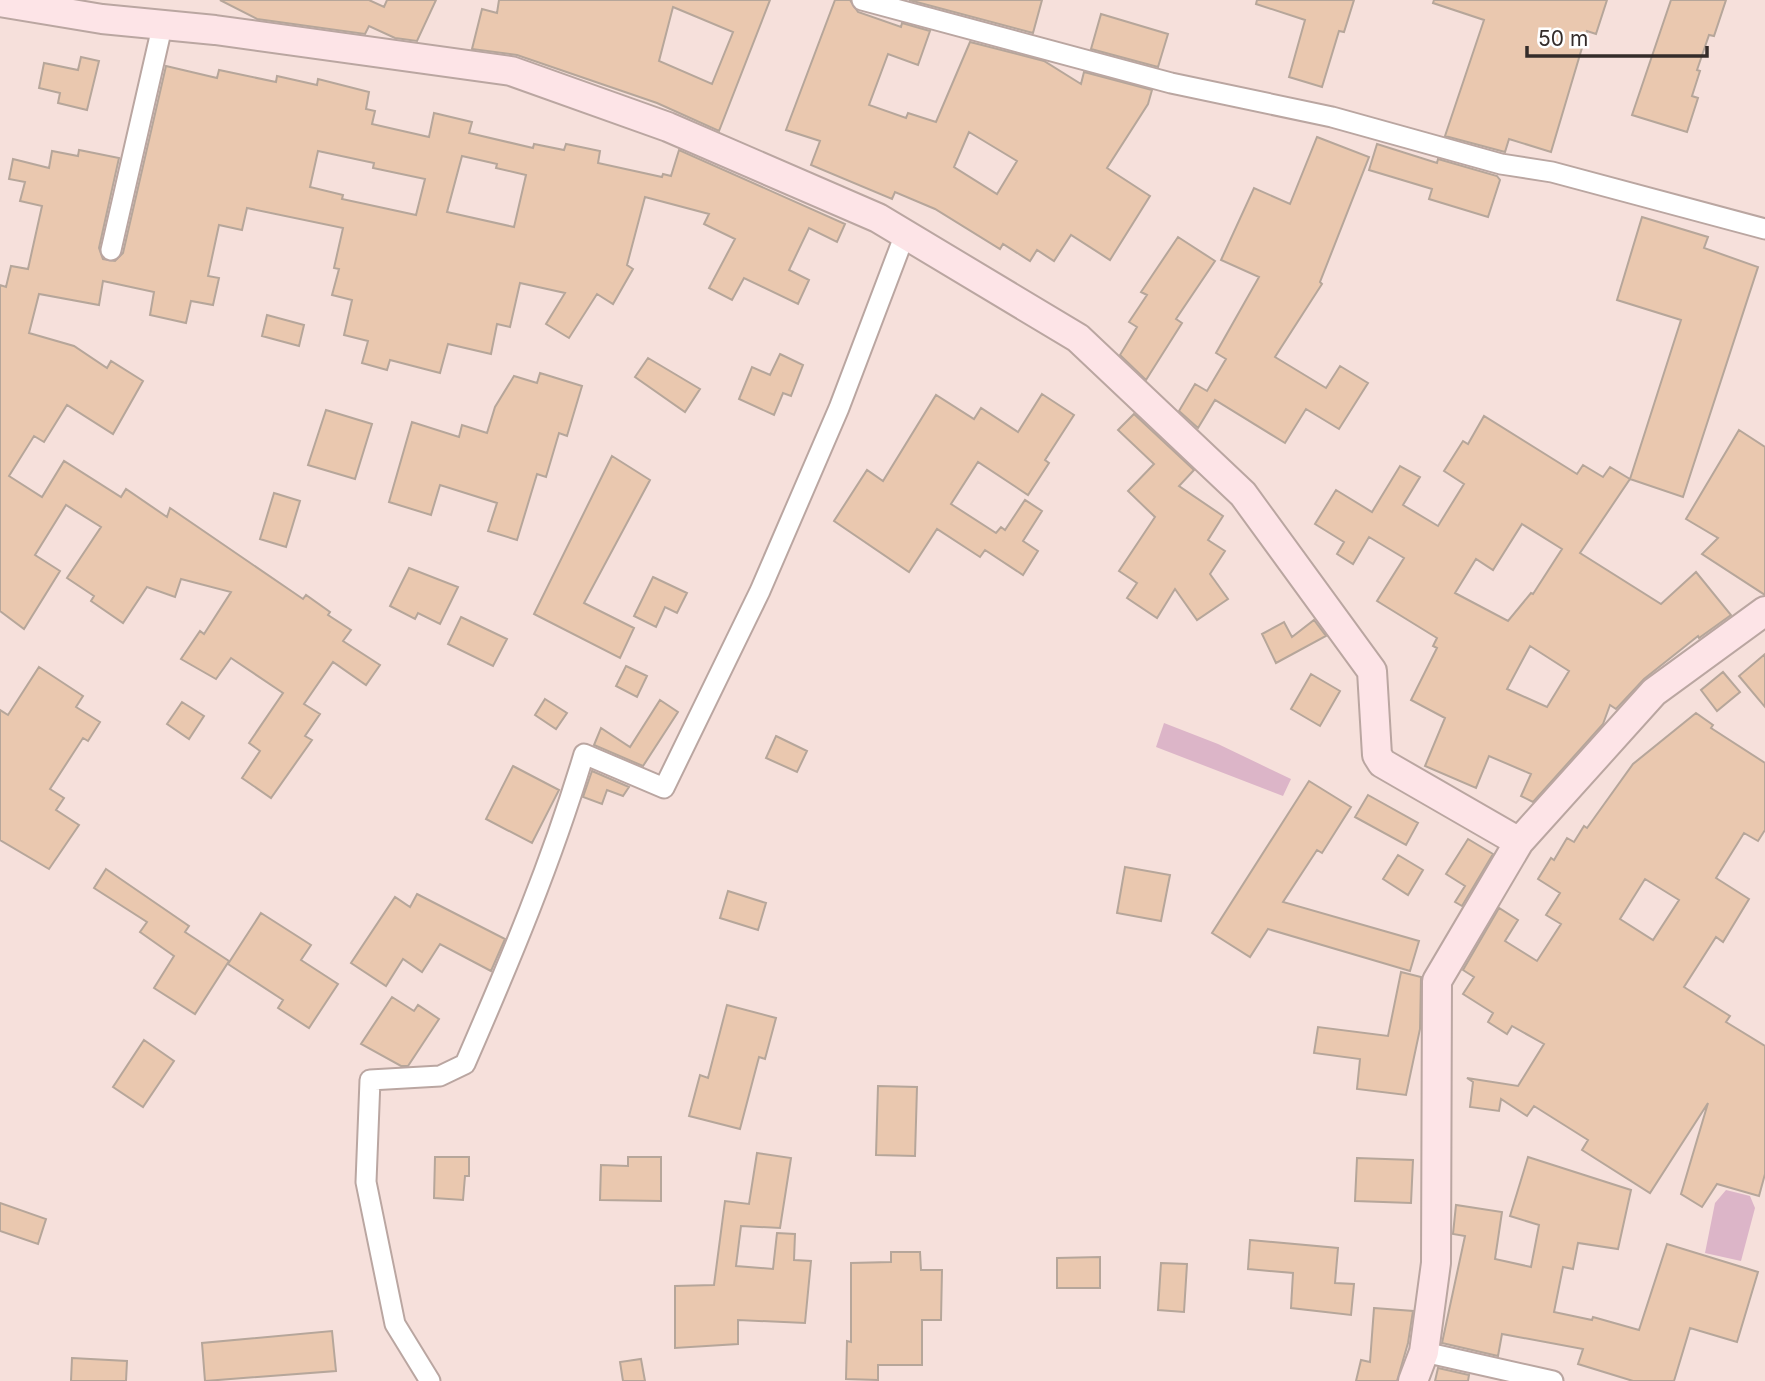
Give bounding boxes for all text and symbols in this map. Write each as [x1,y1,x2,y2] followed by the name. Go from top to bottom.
[1527,14,1707,58] scale bar
[1538,26,1588,51] text: 50 m

